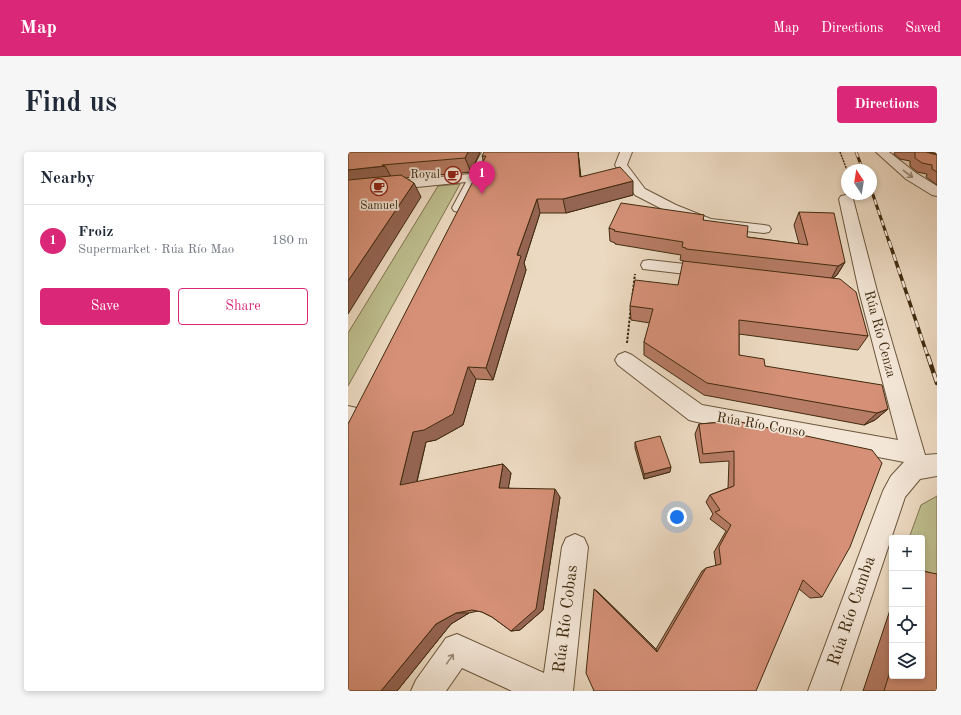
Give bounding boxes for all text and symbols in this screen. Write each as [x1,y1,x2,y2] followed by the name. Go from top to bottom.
[20,19,57,38] text: Map
[773,21,799,35] text: Map
[821,21,883,35] text: Directions
[905,21,941,35] text: Saved
[837,86,937,123] button: Directions
[24,90,117,118] text: Find us
[469,161,495,194] pin: 1
[841,164,877,200] north arrow
[443,165,463,185] cafe icon: Royal
[410,169,440,181] place label: Royal
[903,169,914,178] one-way arrow
[40,170,95,187] text: Nearby
[369,177,389,197] cafe icon: Samuel
[360,200,398,212] place label: Samuel
[78,225,113,240] text: Froiz
[49,234,57,247] text: 1
[271,234,308,247] text: 180 m
[78,243,234,256] text: Supermarket · Rúa Río Mao
[40,288,170,325] button: Save
[178,288,308,325] button: Share
[862,289,898,379] street label: Rúa Río Cenza
[716,410,807,440] street label: Rúa Río Conso
[667,507,687,527] your location
[889,535,925,679] map controls
[889,535,925,571] button: +
[825,553,879,668] street label: Rúa Río Camba
[551,564,581,674] street label: Rúa Río Cobas
[889,571,925,607] button: −
[889,607,925,643] button: locate
[889,643,925,679] button: layers
[446,654,454,665] one-way arrow

